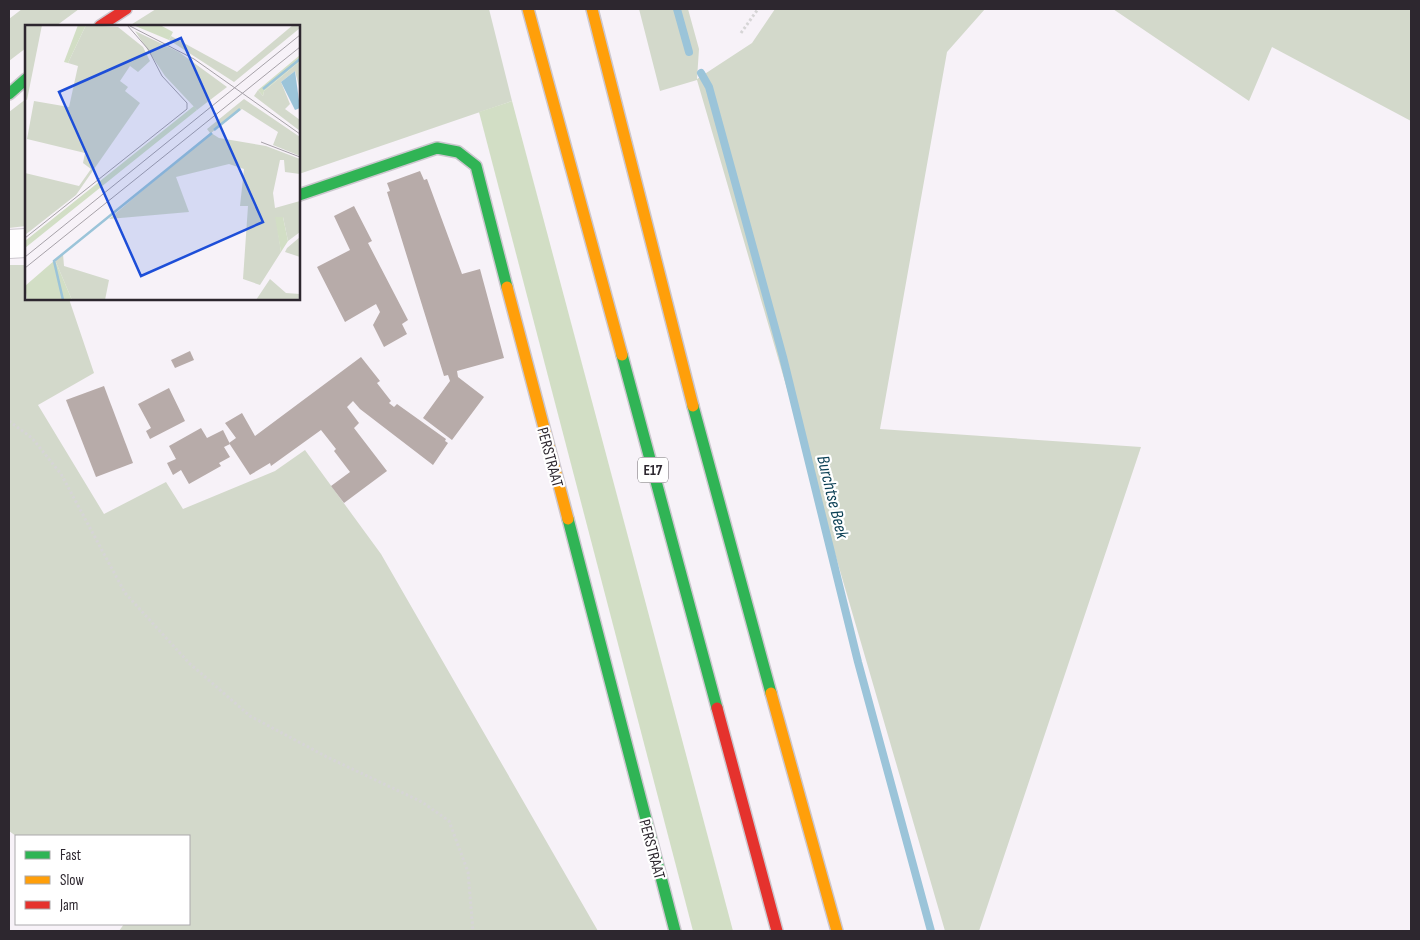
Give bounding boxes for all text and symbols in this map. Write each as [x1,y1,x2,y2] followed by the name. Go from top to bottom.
[25,25,300,300] inset map
[532,425,567,490] street label: PERSTRAAT
[812,453,853,542] water label: Burchtse Beek
[638,458,668,482] road number: E17
[634,817,669,882] street label: PERSTRAAT
[15,835,190,925] legend
[60,846,82,865] text: Fast
[60,871,84,890] text: Slow
[59,896,78,915] text: Jam

